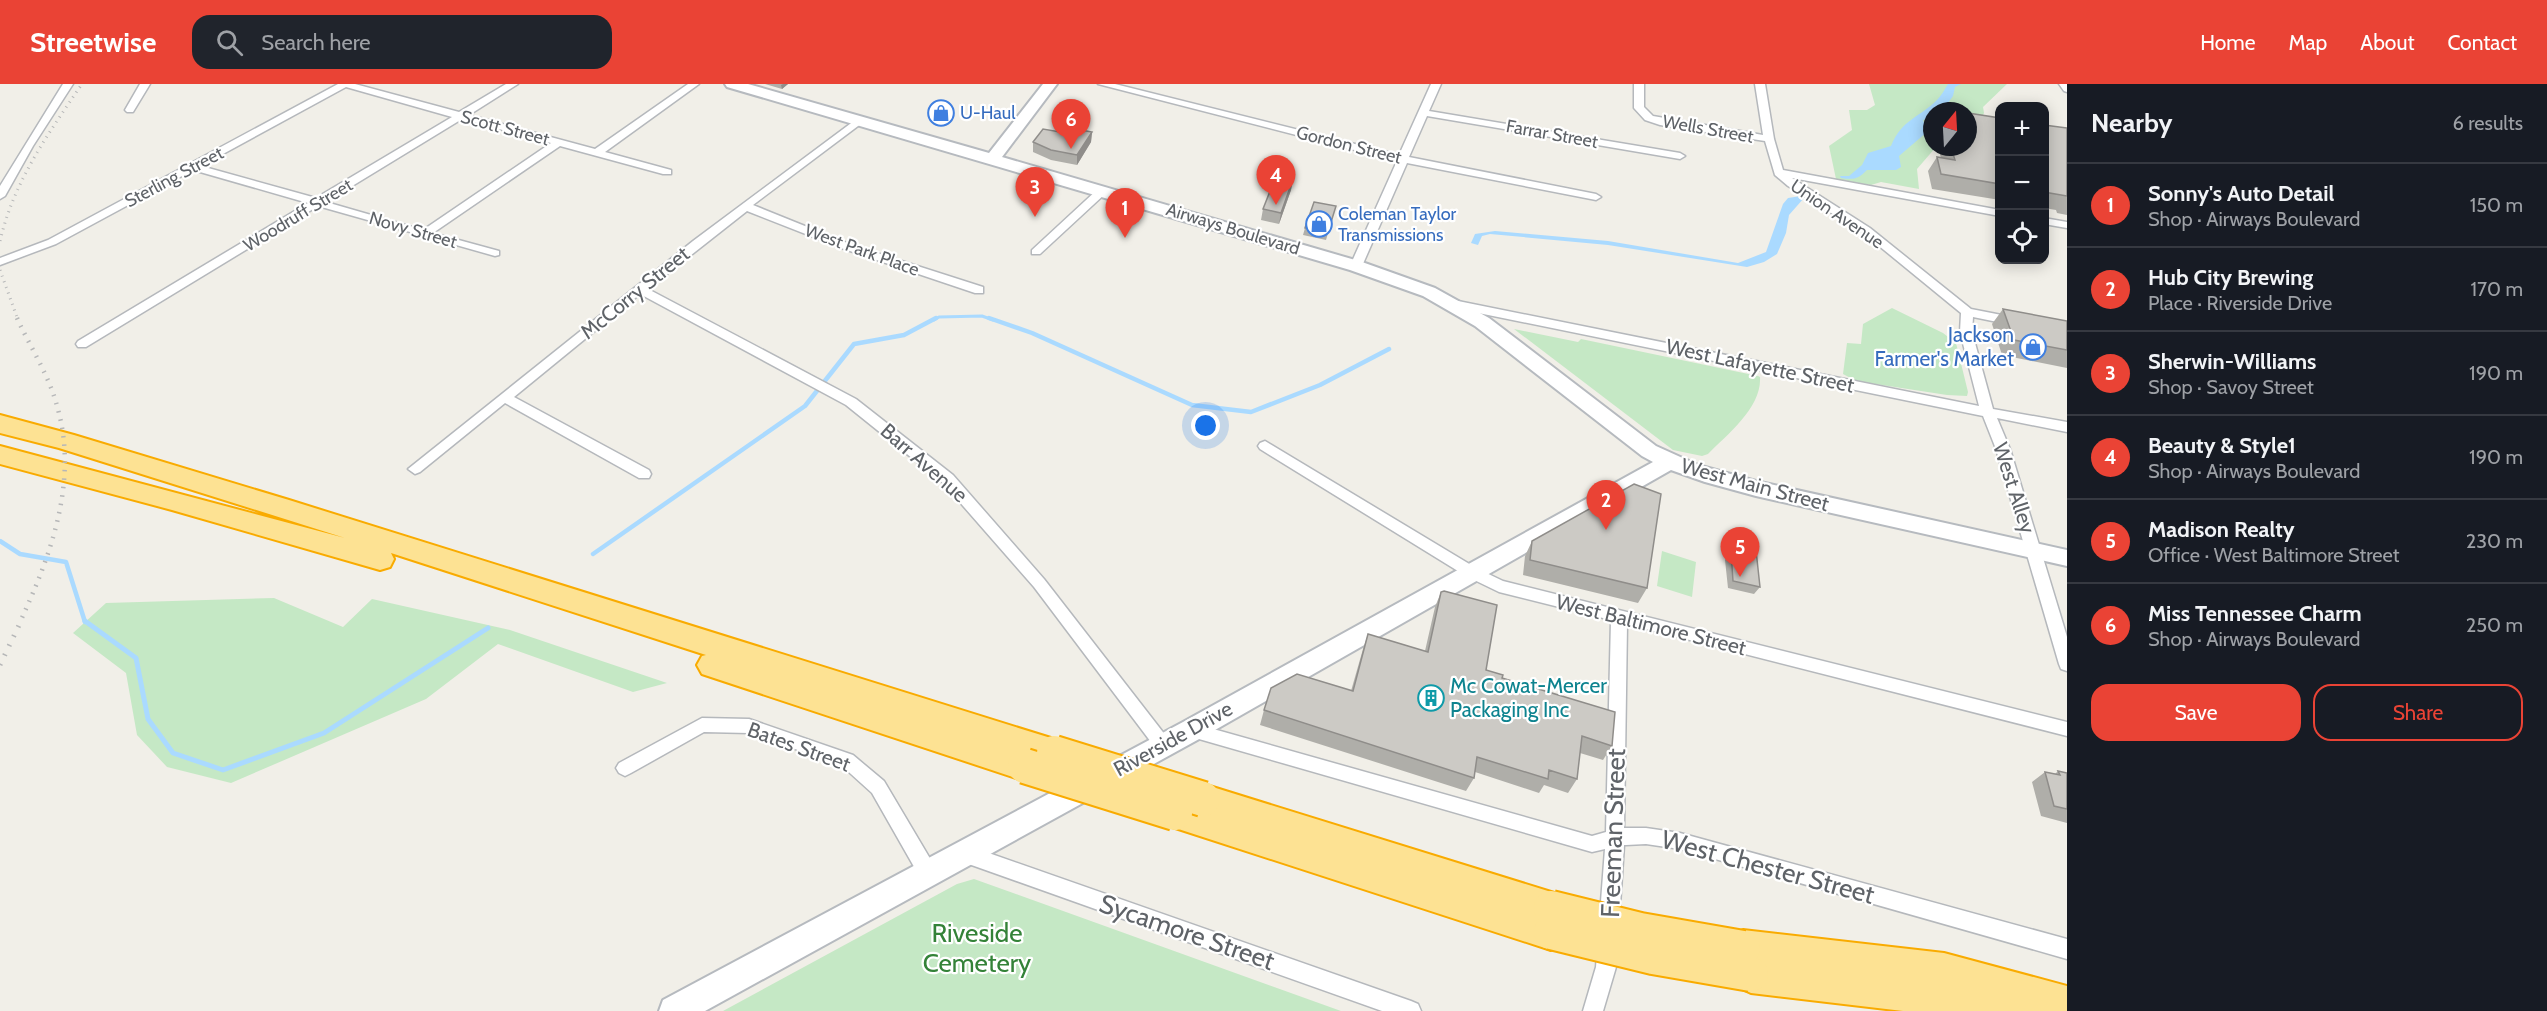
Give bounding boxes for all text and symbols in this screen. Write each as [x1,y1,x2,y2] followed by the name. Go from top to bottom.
[192,15,612,69] search box
[30,25,156,59] text: Streetwise
[213,26,246,59] icon: search
[261,29,371,56] text: Search here
[2200,30,2256,55] text: Home
[2289,30,2327,55] text: Map
[2360,30,2414,55] text: About
[2447,30,2517,55] text: Contact
[926,98,956,128] shop icon: U-Haul
[1052,100,1090,149] pin: 6
[960,102,1016,124] place label: U-Haul
[1923,102,1977,156] north arrow
[1995,102,2049,264] map controls
[1995,102,2049,156] button: +
[458,106,552,150] street label: Scott Street
[2091,107,2172,139] text: Nearby
[1661,110,1755,148] street label: Wells Street
[2452,111,2523,135] text: 6 results
[1504,115,1600,153] street label: Farrar Street
[1294,121,1404,169] street label: Gordon Street
[121,142,227,212] street label: Sterling Street
[1256,156,1296,205] pin: 4
[1995,156,2049,210] button: −
[1016,168,1054,217] pin: 3
[239,174,357,256] street label: Woodruff Street
[1786,175,1888,253] street label: Union Avenue
[2148,180,2334,207] text: Sonny's Auto Detail
[1106,188,1144,238] pin: 1
[2107,193,2114,217] text: 1
[2470,193,2523,217] text: 150 m
[1164,198,1302,260] street label: Airways Boulevard
[1338,203,1457,246] place label: Coleman Taylor Transmissions
[367,207,459,253] street label: Novy Street
[2148,207,2360,231] text: Shop · Airways Boulevard
[1304,209,1334,239] shop icon: Coleman Taylor Transmissions
[1995,210,2049,264] button: locate
[802,219,922,281] street label: West Park Place
[575,241,694,344] street label: McCorry Street
[2148,264,2313,291] text: Hub City Brewing
[2105,277,2116,301] text: 2
[2471,277,2523,301] text: 170 m
[2148,291,2332,315] text: Place · Riverside Drive
[1874,322,2014,371] place label: Jackson Farmer's Market
[2018,332,2048,362] shop icon: Jackson Farmer's Market
[1664,333,1857,398] street label: West Lafayette Street
[2148,348,2316,375] text: Sherwin-Williams
[2105,361,2116,385] text: 3
[2469,361,2523,385] text: 190 m
[2148,375,2314,399] text: Shop · Savoy Street
[1191,411,1220,440] your location
[876,418,973,507] street label: Barr Avenue
[2148,432,2296,459] text: Beauty & Style1
[1988,439,2041,537] street label: West Alley
[2104,445,2117,469] text: 4
[2469,445,2523,469] text: 190 m
[1678,453,1832,516] street label: West Main Street
[2148,459,2360,483] text: Shop · Airways Boulevard
[1586,480,1626,530] pin: 2
[2148,516,2295,543] text: Madison Realty
[1720,528,1760,577] pin: 5
[2105,529,2116,553] text: 5
[2466,529,2523,553] text: 230 m
[2148,543,2400,567] text: Office · West Baltimore Street
[1553,589,1749,660] street label: West Baltimore Street
[2148,600,2362,627] text: Miss Tennessee Charm
[2105,613,2116,637] text: 6
[2466,613,2523,637] text: 250 m
[2148,627,2360,651] text: Shop · Airways Boulevard
[1450,673,1607,722] place label: Mc Cowat-Mercer Packaging Inc
[1416,683,1446,713] building icon: Mc Cowat-Mercer Packaging Inc
[2091,684,2301,741] button: Save
[2313,684,2523,741] button: Share
[1109,696,1237,781] street label: Riverside Drive
[744,716,854,777] street label: Bates Street
[1594,748,1632,918] street label: Freeman Street
[1658,823,1878,911] street label: West Chester Street
[1095,887,1279,977] street label: Sycamore Street
[923,917,1031,979] park label: Riveside Cemetery

